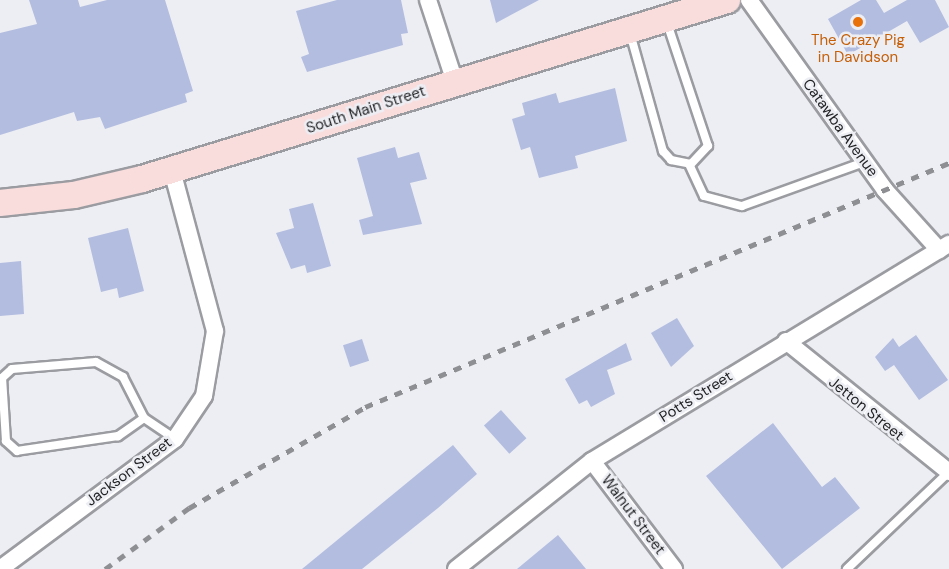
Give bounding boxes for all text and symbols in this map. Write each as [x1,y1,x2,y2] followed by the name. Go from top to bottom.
[851,15,865,29] marker: The Crazy Pig in Davidson
[811,31,905,66] place label: The Crazy Pig in Davidson
[798,76,882,180] street label: Catawba Avenue
[304,82,428,138] street label: South Main Street
[656,367,736,427] street label: Potts Street
[825,373,907,445] street label: Jetton Street
[82,434,176,510] street label: Jackson Street
[597,472,669,558] street label: Walnut Street

